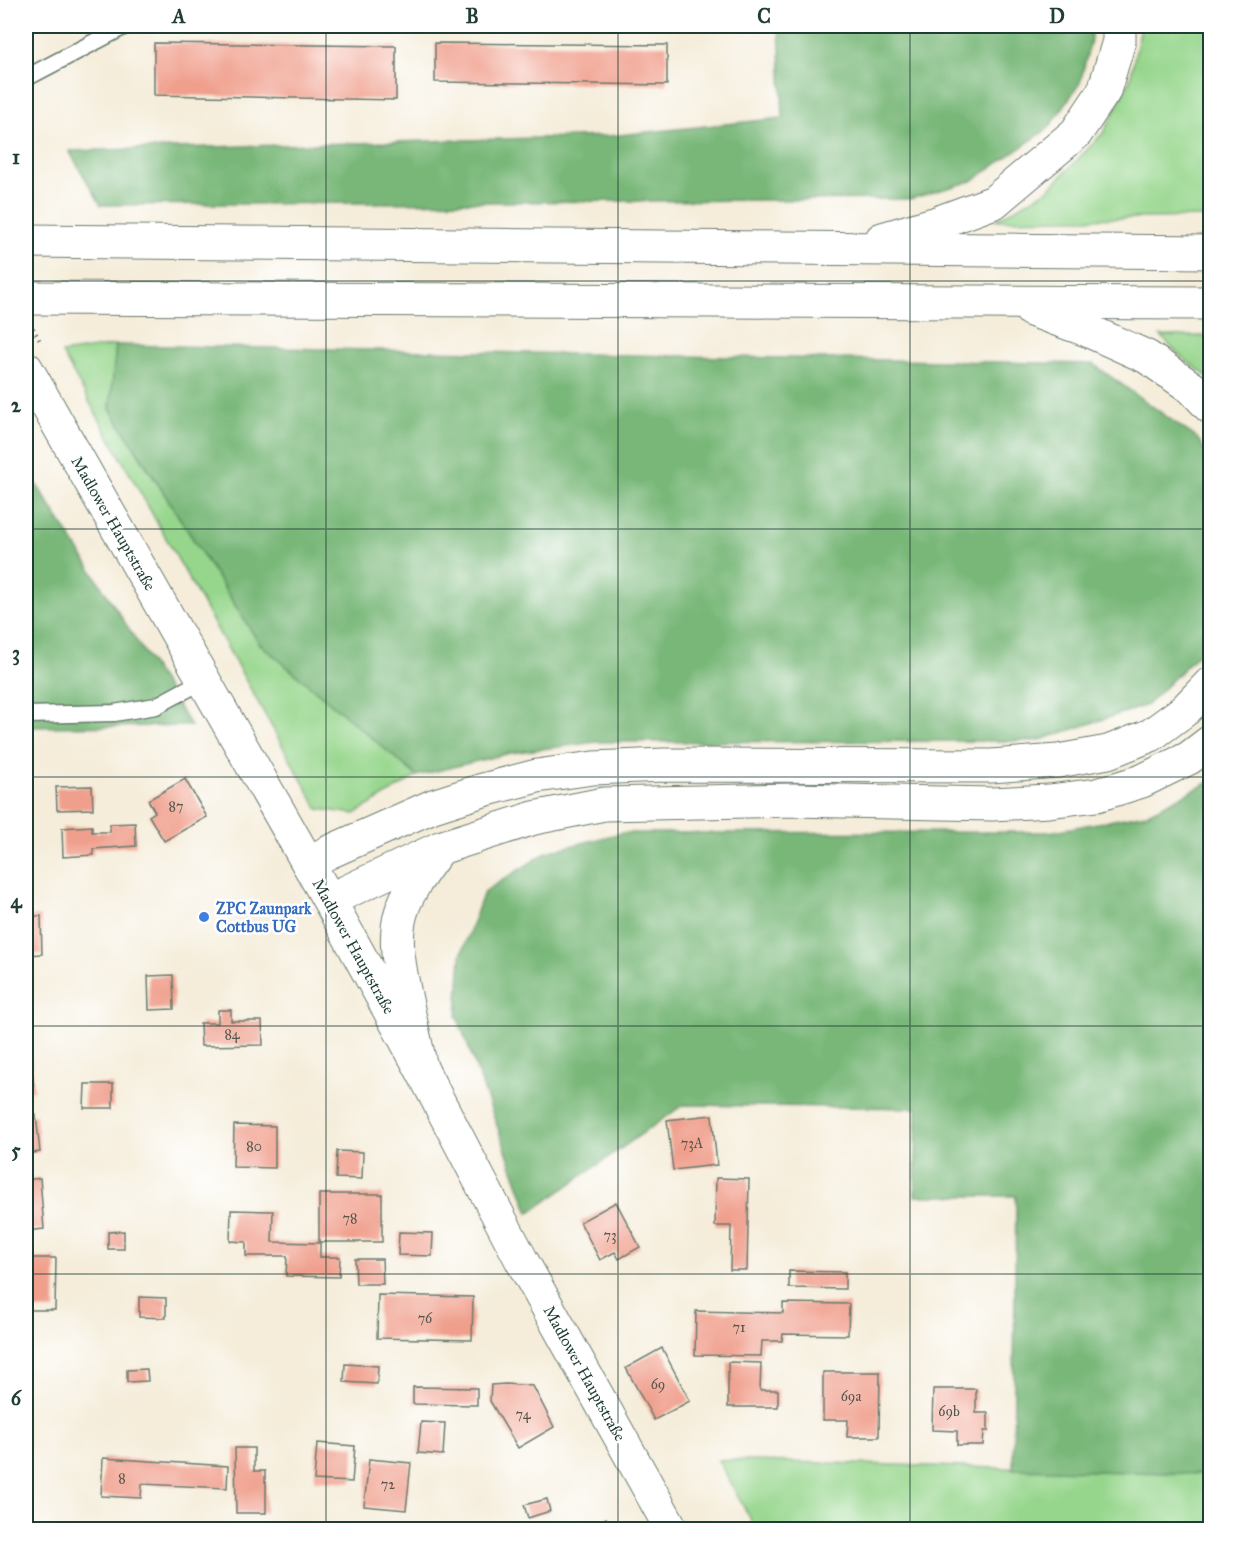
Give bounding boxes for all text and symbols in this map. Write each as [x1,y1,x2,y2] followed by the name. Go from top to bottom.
[170,4,186,28] text: A
[465,4,479,28] text: B
[757,4,771,28] text: C
[1049,4,1065,28] text: D
[12,145,20,169] text: 1
[11,393,22,417] text: 2
[67,453,160,594] street label: Madlower Hauptstraße
[12,641,20,666] text: 3
[169,798,183,815] house number: 87
[308,875,399,1018] street label: Madlower Hauptstraße
[10,889,22,914] text: 4
[216,899,312,936] place label: ZPC Zaunpark Cottbus UG
[197,910,211,924] marker: ZPC Zaunpark Cottbus UG
[224,1026,241,1043] house number: 84
[681,1135,704,1152] house number: 73A
[11,1138,21,1162] text: 5
[246,1138,262,1155] house number: 80
[343,1210,357,1227] house number: 78
[603,1227,617,1244] house number: 73
[539,1302,630,1445] street label: Madlower Hauptstraße
[418,1310,433,1327] house number: 76
[732,1319,746,1336] house number: 71
[651,1376,665,1393] house number: 69
[11,1386,23,1410] text: 6
[841,1388,861,1405] house number: 69a
[938,1403,960,1420] house number: 69b
[516,1406,532,1423] house number: 74
[118,1470,126,1487] house number: 8
[381,1476,395,1493] house number: 72

